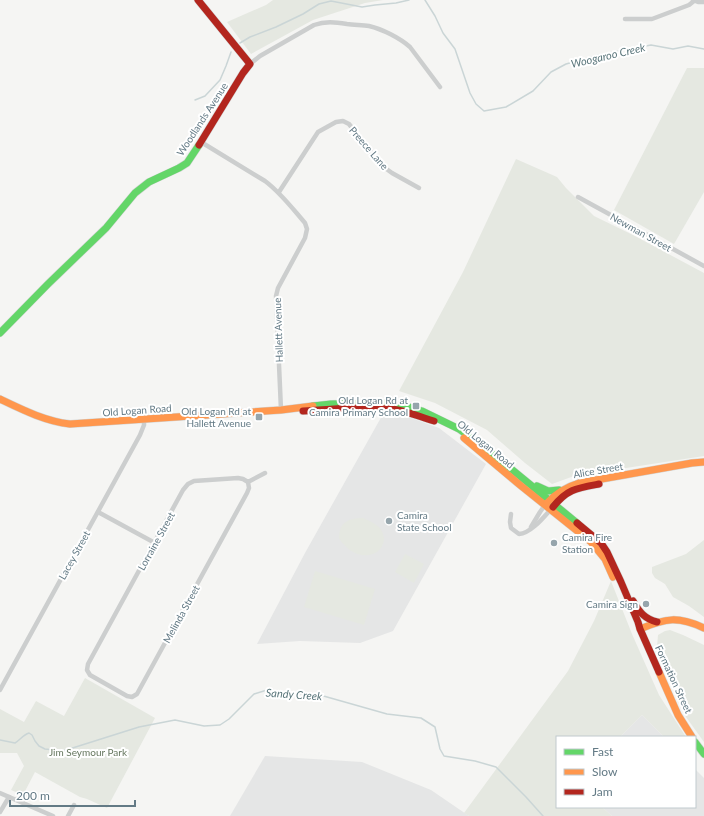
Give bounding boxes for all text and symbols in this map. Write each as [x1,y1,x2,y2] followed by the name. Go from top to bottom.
[570,40,647,70] water label: Woogaroo Creek
[174,80,230,158] street label: Woodlands Avenue
[347,124,391,172] street label: Preece Lane
[608,210,674,254] street label: Newman Street
[271,298,285,362] street label: Hallett Avenue
[309,394,408,418] place label: Old Logan Rd at Camira Primary School
[411,401,421,411] marker: Old Logan Rd at Camira Primary School
[102,402,172,418] street label: Old Logan Road
[181,405,251,429] place label: Old Logan Rd at Hallett Avenue
[254,412,264,422] marker: Old Logan Rd at Hallett Avenue
[455,418,517,470] street label: Old Logan Road
[572,460,624,480] street label: Alice Street
[135,509,177,572] street label: Lorraine Street
[397,509,452,533] place label: Camira State School
[384,516,394,526] marker: Camira State School
[56,528,92,581] street label: Lacey Street
[562,531,612,555] place label: Camira Fire Station
[549,538,559,548] marker: Camira Fire Station
[160,583,202,645] street label: Melinda Street
[586,598,638,610] place label: Camira Sign
[641,599,651,609] marker: Camira Sign
[653,643,695,715] street label: Formation Street
[265,686,323,703] water label: Sandy Creek
[556,736,696,808] legend
[592,744,614,759] text: Fast
[49,746,128,758] park label: Jim Seymour Park
[592,764,618,779] text: Slow
[10,782,135,808] scale bar
[592,784,613,799] text: Jam
[16,788,50,803] text: 200 m

